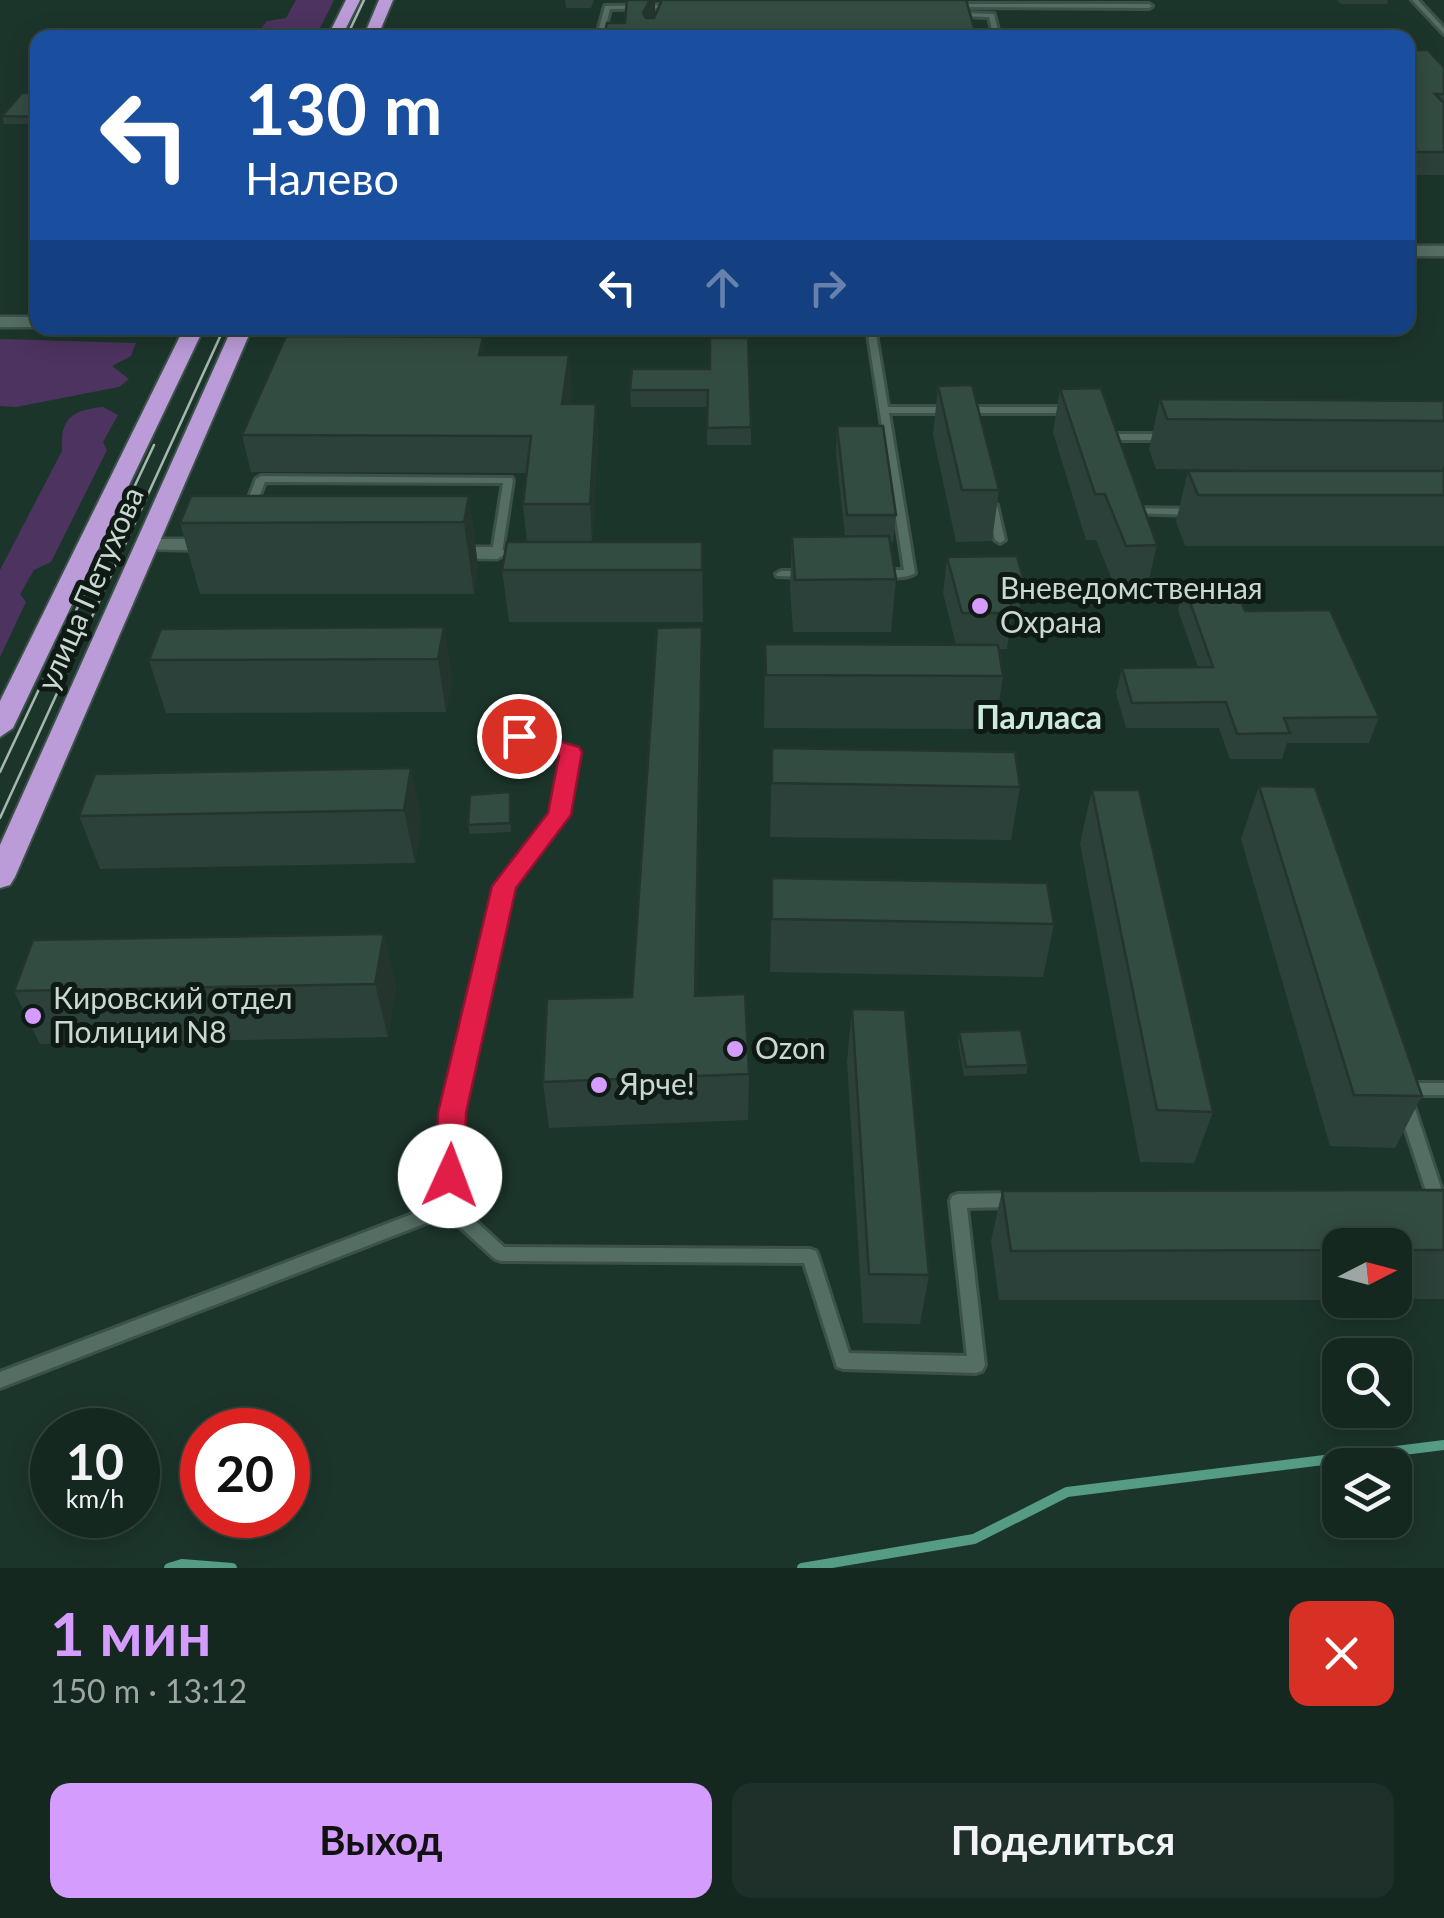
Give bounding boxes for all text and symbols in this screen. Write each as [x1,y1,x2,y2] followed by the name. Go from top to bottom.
[245,66,442,150] text: 130 m
[80,70,210,200] icon: left
[245,151,399,205] text: Налево
[590,260,645,315] icon: left
[695,260,750,315] icon: ahead
[800,260,855,315] icon: right
[28,481,150,695] street label: улица Петухова
[1000,569,1263,639] place label: Вневедомственная Охрана
[969,595,991,617] marker: Вневедомственная Охрана
[477,694,562,779] pin
[976,697,1102,736] district label: Палласа
[492,709,547,764] icon: arrive
[53,979,293,1049] place label: Кировский отдел Полиции N8
[22,1005,44,1027] marker: Кировский отдел Полиции N8
[755,1029,826,1065] place label: Ozon
[724,1038,746,1060] marker: Ozon
[618,1065,695,1101] place label: Ярче!
[588,1074,610,1096] marker: Ярче!
[398,1124,502,1228] position arrow
[1322,1228,1412,1318] north arrow
[1322,1228,1412,1538] map controls
[1322,1338,1412,1428] button: search
[180,1408,310,1538] speed limit sign: 20
[66,1431,124,1491] text: 10
[1322,1448,1412,1538] button: layers
[66,1483,124,1513] text: km/h
[50,1597,212,1669] text: 1 мин
[1289,1601,1394,1706] button: close
[50,1671,247,1710] text: 150 m · 13:12
[50,1783,712,1898] button: Выход
[732,1783,1394,1898] button: Поделиться

